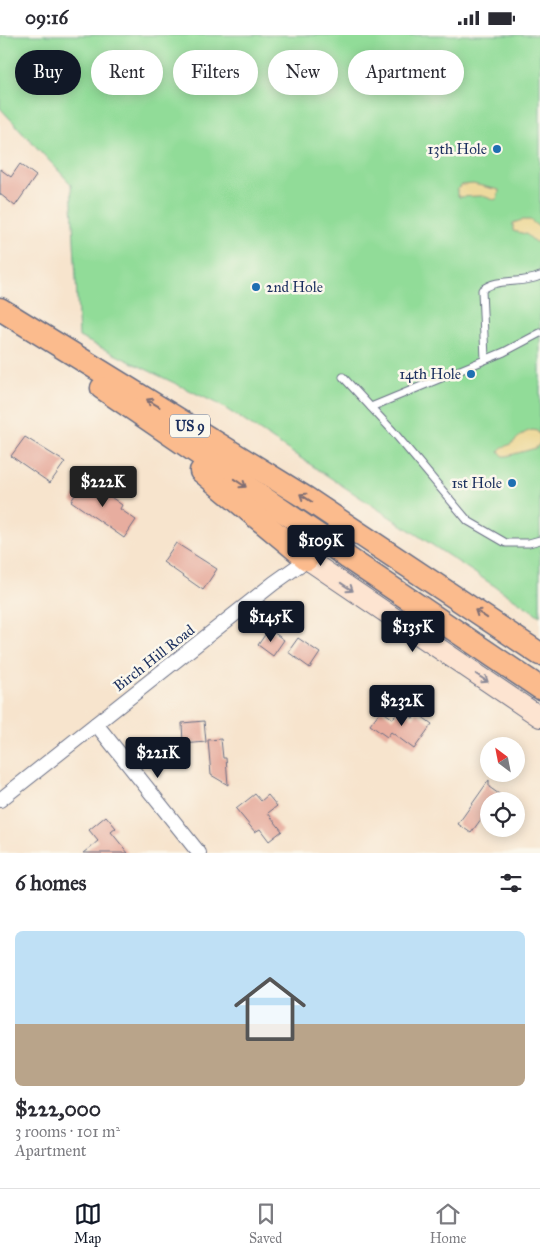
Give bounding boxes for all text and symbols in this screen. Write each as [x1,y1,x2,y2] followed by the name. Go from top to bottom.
[25,6,68,29] text: 09:16
[15,50,81,95] chip: Buy
[91,50,163,95] chip: Rent
[173,50,258,95] chip: Filters
[268,50,338,95] chip: New
[348,50,464,95] chip: Apartment
[428,140,487,158] place label: 13th Hole
[491,143,503,155] marker: 13th Hole
[266,278,323,296] place label: 2nd Hole
[250,281,262,293] marker: 2nd Hole
[399,365,461,383] place label: 14th Hole
[465,368,477,380] marker: 14th Hole
[146,397,160,408] one-way arrow
[170,415,210,437] road number: US 9
[68,465,138,508] pin: $222K
[81,472,125,491] text: $222K
[451,474,502,492] place label: 1st Hole
[506,477,518,489] marker: 1st Hole
[233,478,247,488] one-way arrow
[299,493,313,503] one-way arrow
[286,525,356,567] pin: $109K
[298,531,344,550] text: $109K
[340,582,354,592] one-way arrow
[236,601,306,643] pin: $145K
[249,607,293,626] text: $145K
[474,609,488,619] one-way arrow
[378,611,448,653] pin: $135K
[392,617,434,636] text: $135K
[110,621,198,695] street label: Birch Hill Road
[474,673,488,683] one-way arrow
[367,685,437,727] pin: $232K
[380,691,424,710] text: $232K
[123,737,193,779] pin: $221K
[480,737,525,783] north arrow
[480,737,525,837] map controls
[137,743,180,762] text: $221K
[480,792,525,837] button: locate
[497,869,525,897] icon: filters
[15,870,87,896] text: 6 homes
[225,964,315,1054] icon: home
[15,1096,101,1122] text: $222,000
[15,1122,120,1141] text: 3 rooms · 101 m²
[15,1141,87,1160] text: Apartment
[74,1200,102,1247] tab: Map
[249,1200,282,1247] tab: Saved
[430,1200,466,1247] tab: Home

